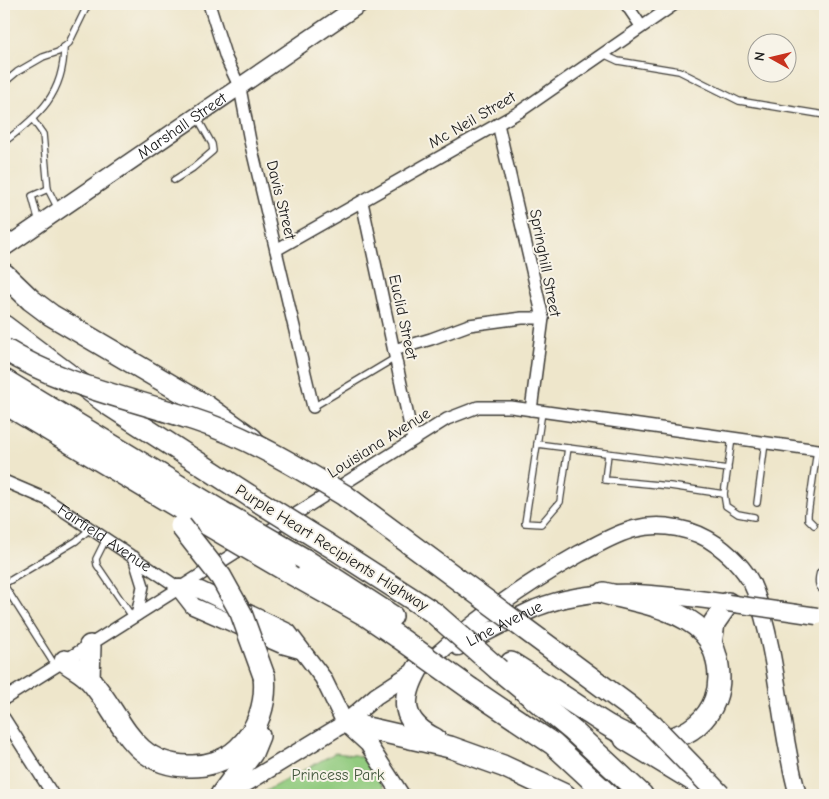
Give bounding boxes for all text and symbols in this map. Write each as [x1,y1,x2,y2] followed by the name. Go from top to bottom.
[746,32,796,82] north arrow
[751,51,769,62] text: N
[425,88,519,152] street label: Mc Neil Street
[134,89,231,163] street label: Marshall Street
[263,159,300,242] street label: Davis Street
[526,208,564,319] street label: Springhill Street
[385,273,421,362] street label: Euclid Street
[324,404,434,482] street label: Louisiana Avenue
[232,481,433,615] street label: Purple Heart Recipients Highway
[54,500,155,576] street label: Fairfield Avenue
[463,597,545,650] street label: Line Avenue
[292,766,385,784] park label: Princess Park

